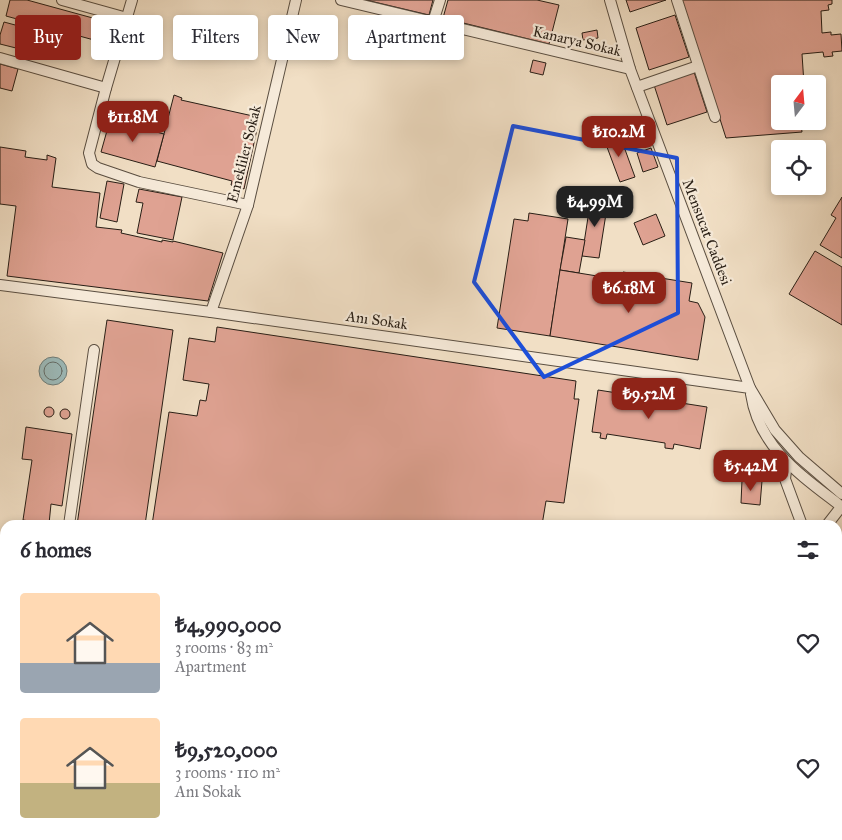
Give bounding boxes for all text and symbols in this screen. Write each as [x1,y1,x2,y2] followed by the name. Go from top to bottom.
[15,15,81,60] chip: Buy
[91,15,163,60] chip: Rent
[173,15,258,60] chip: Filters
[268,15,338,60] chip: New
[348,15,464,60] chip: Apartment
[531,22,623,60] street label: Kanarya Sokak
[771,75,826,130] north arrow
[771,75,826,195] map controls
[92,100,174,143] pin: ₺11.8M
[223,103,265,205] street label: Emekliler Sokak
[108,107,158,126] text: ₺11.8M
[578,116,660,158] pin: ₺10.2M
[593,122,645,141] text: ₺10.2M
[771,140,826,195] button: locate
[679,177,735,287] street label: Mensucat Caddesi
[554,186,636,228] pin: ₺4.99M
[567,192,623,211] text: ₺4.99M
[588,272,670,314] pin: ₺6.18M
[603,278,655,297] text: ₺6.18M
[344,307,409,333] street label: Anı Sokak
[608,378,690,420] pin: ₺9.52M
[623,384,675,403] text: ₺9.52M
[710,450,792,492] pin: ₺5.42M
[725,456,777,475] text: ₺5.42M
[794,536,822,564] icon: filters
[20,537,92,563] text: 6 homes
[175,612,281,638] text: ₺4,990,000
[60,613,120,673] icon: home
[794,629,822,657] icon: heart
[175,638,273,657] text: 3 rooms · 83 m²
[175,657,247,676] text: Apartment
[175,737,278,763] text: ₺9,520,000
[60,738,120,798] icon: home
[794,754,822,782] icon: heart
[175,763,280,782] text: 3 rooms · 110 m²
[175,782,241,801] text: Anı Sokak

